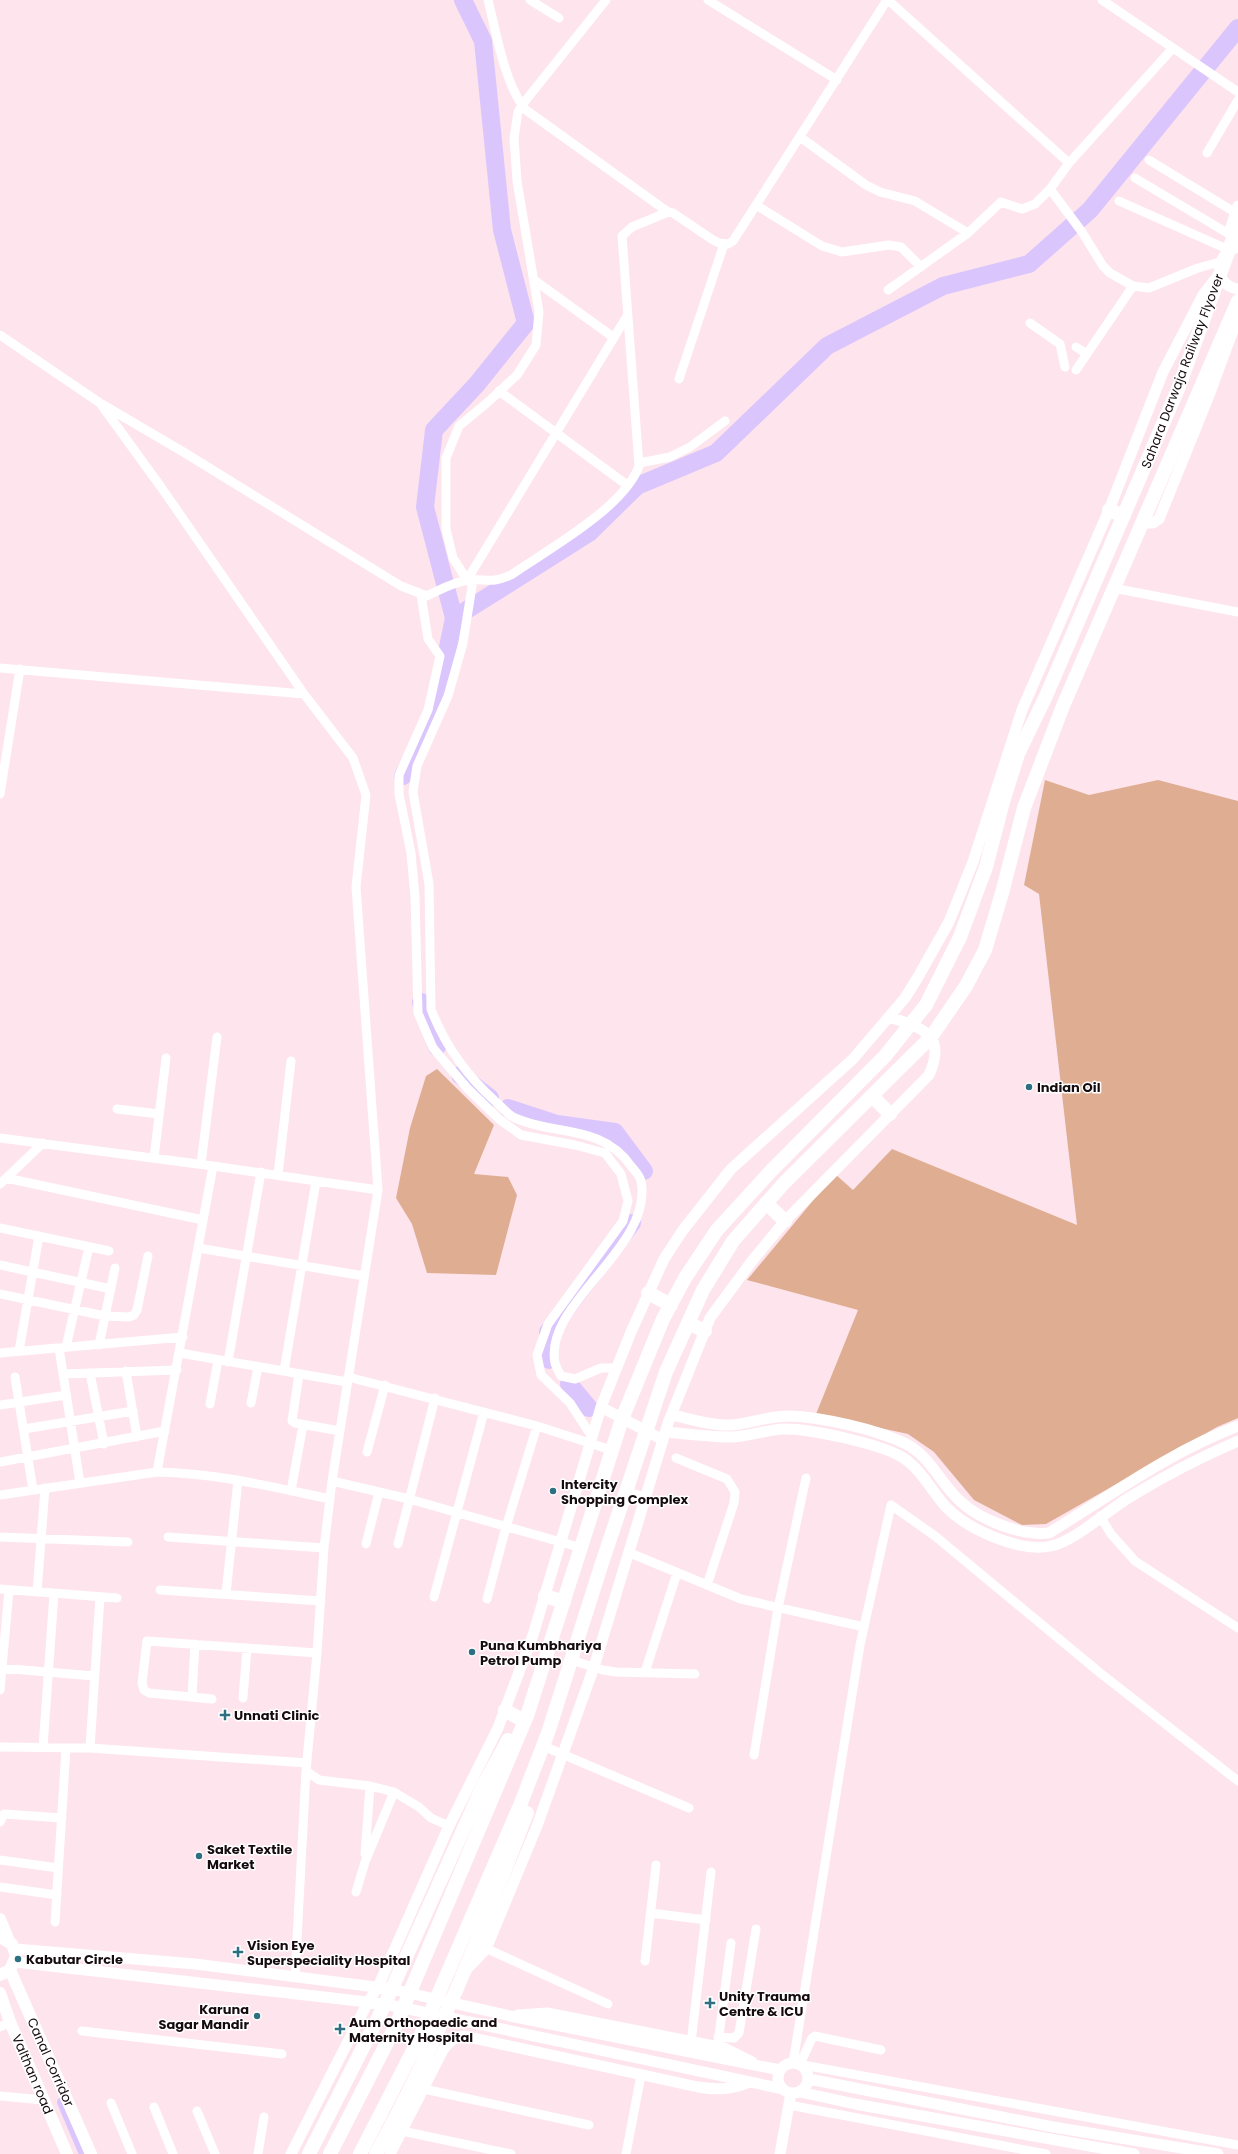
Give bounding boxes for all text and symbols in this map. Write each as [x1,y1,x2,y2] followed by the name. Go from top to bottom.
[1136,271,1229,471] street label: Sahara Darwaja Railway Flyover
[1037,1078,1101,1097] place label: Indian Oil
[1024,1082,1034,1092] marker: Indian Oil
[561,1475,688,1509] place label: Intercity Shopping Complex
[548,1486,558,1496] marker: Intercity Shopping Complex
[480,1636,602,1670] place label: Puna Kumbhariya Petrol Pump
[467,1647,477,1657] marker: Puna Kumbhariya Petrol Pump
[234,1706,320,1725] place label: Unnati Clinic
[219,1709,231,1721] marker: Unnati Clinic
[207,1840,292,1874] place label: Saket Textile Market
[194,1851,204,1861] marker: Saket Textile Market
[247,1936,410,1970] place label: Vision Eye Superspeciality Hospital
[232,1946,244,1958] marker: Vision Eye Superspeciality Hospital
[26,1950,123,1969] place label: Kabutar Circle
[13,1954,23,1964] marker: Kabutar Circle
[719,1987,811,2021] place label: Unity Trauma Centre & ICU
[704,1997,716,2009] marker: Unity Trauma Centre & ICU
[158,2000,249,2034] place label: Karuna Sagar Mandir
[252,2011,262,2021] marker: Karuna Sagar Mandir
[349,2013,498,2047] place label: Aum Orthopaedic and Maternity Hospital
[22,2015,79,2110] street label: Canal Corridor
[334,2023,346,2035] marker: Aum Orthopaedic and Maternity Hospital
[7,2031,58,2117] street label: Valthan road

